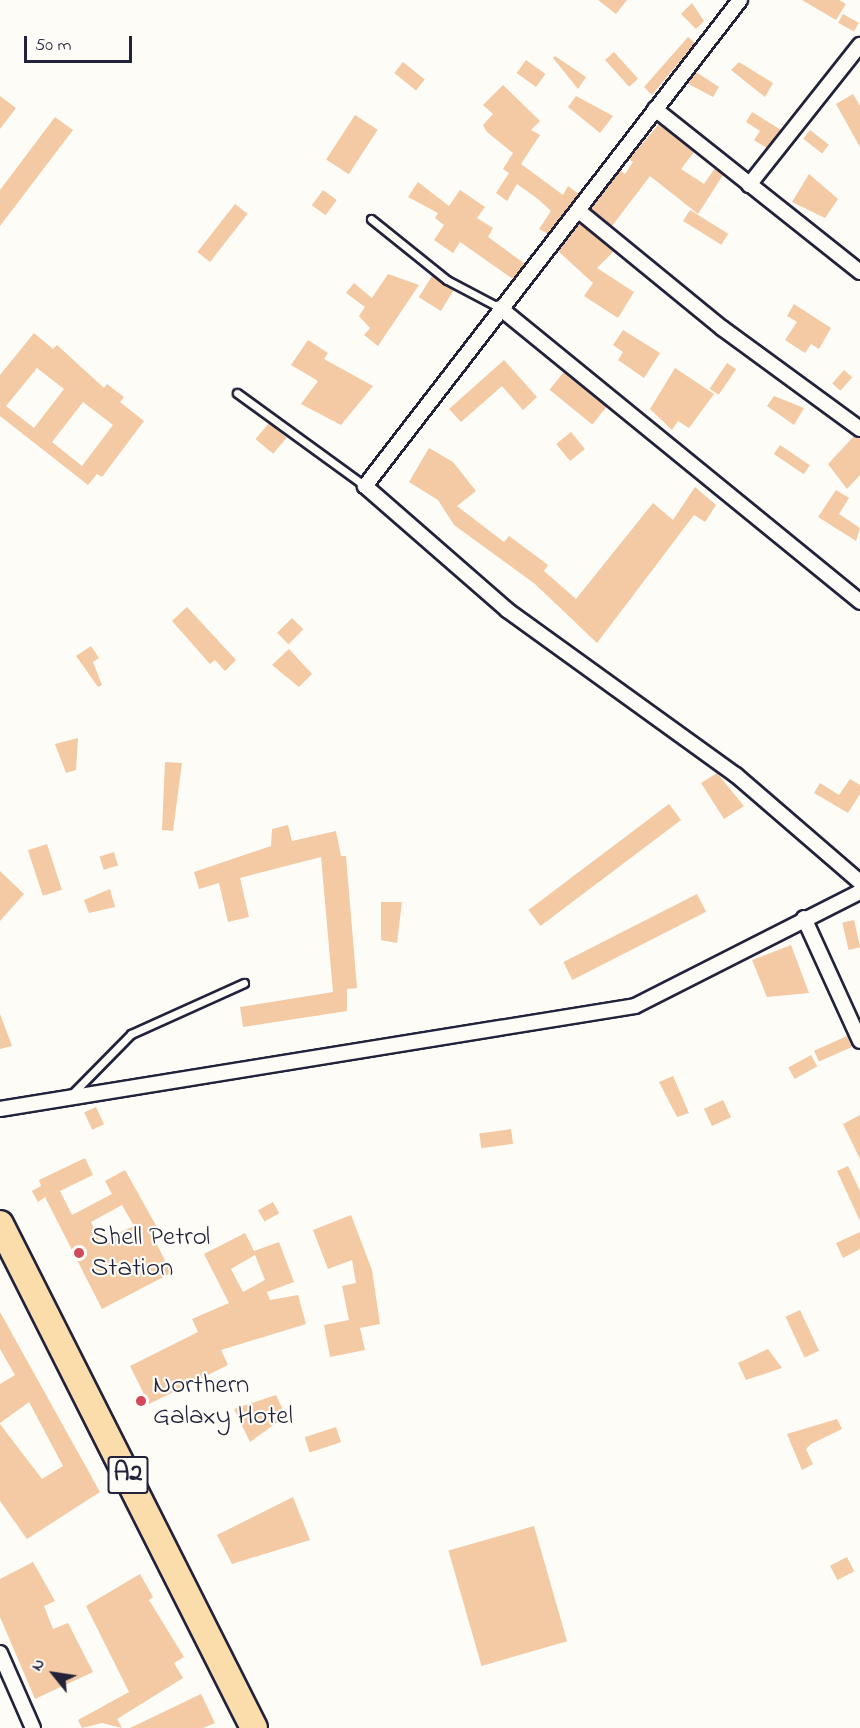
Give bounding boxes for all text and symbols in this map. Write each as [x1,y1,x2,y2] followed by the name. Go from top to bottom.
[27,24,135,62] scale bar
[35,33,72,59] text: 50 m
[91,1221,210,1284] place label: Shell Petrol Station
[72,1246,86,1260] marker: Shell Petrol Station
[153,1369,293,1432] place label: Northern Galaxy Hotel
[134,1394,148,1408] marker: Northern Galaxy Hotel
[107,1452,149,1498] road number: A2
[24,1644,84,1704] north arrow
[25,1654,52,1676] text: N

